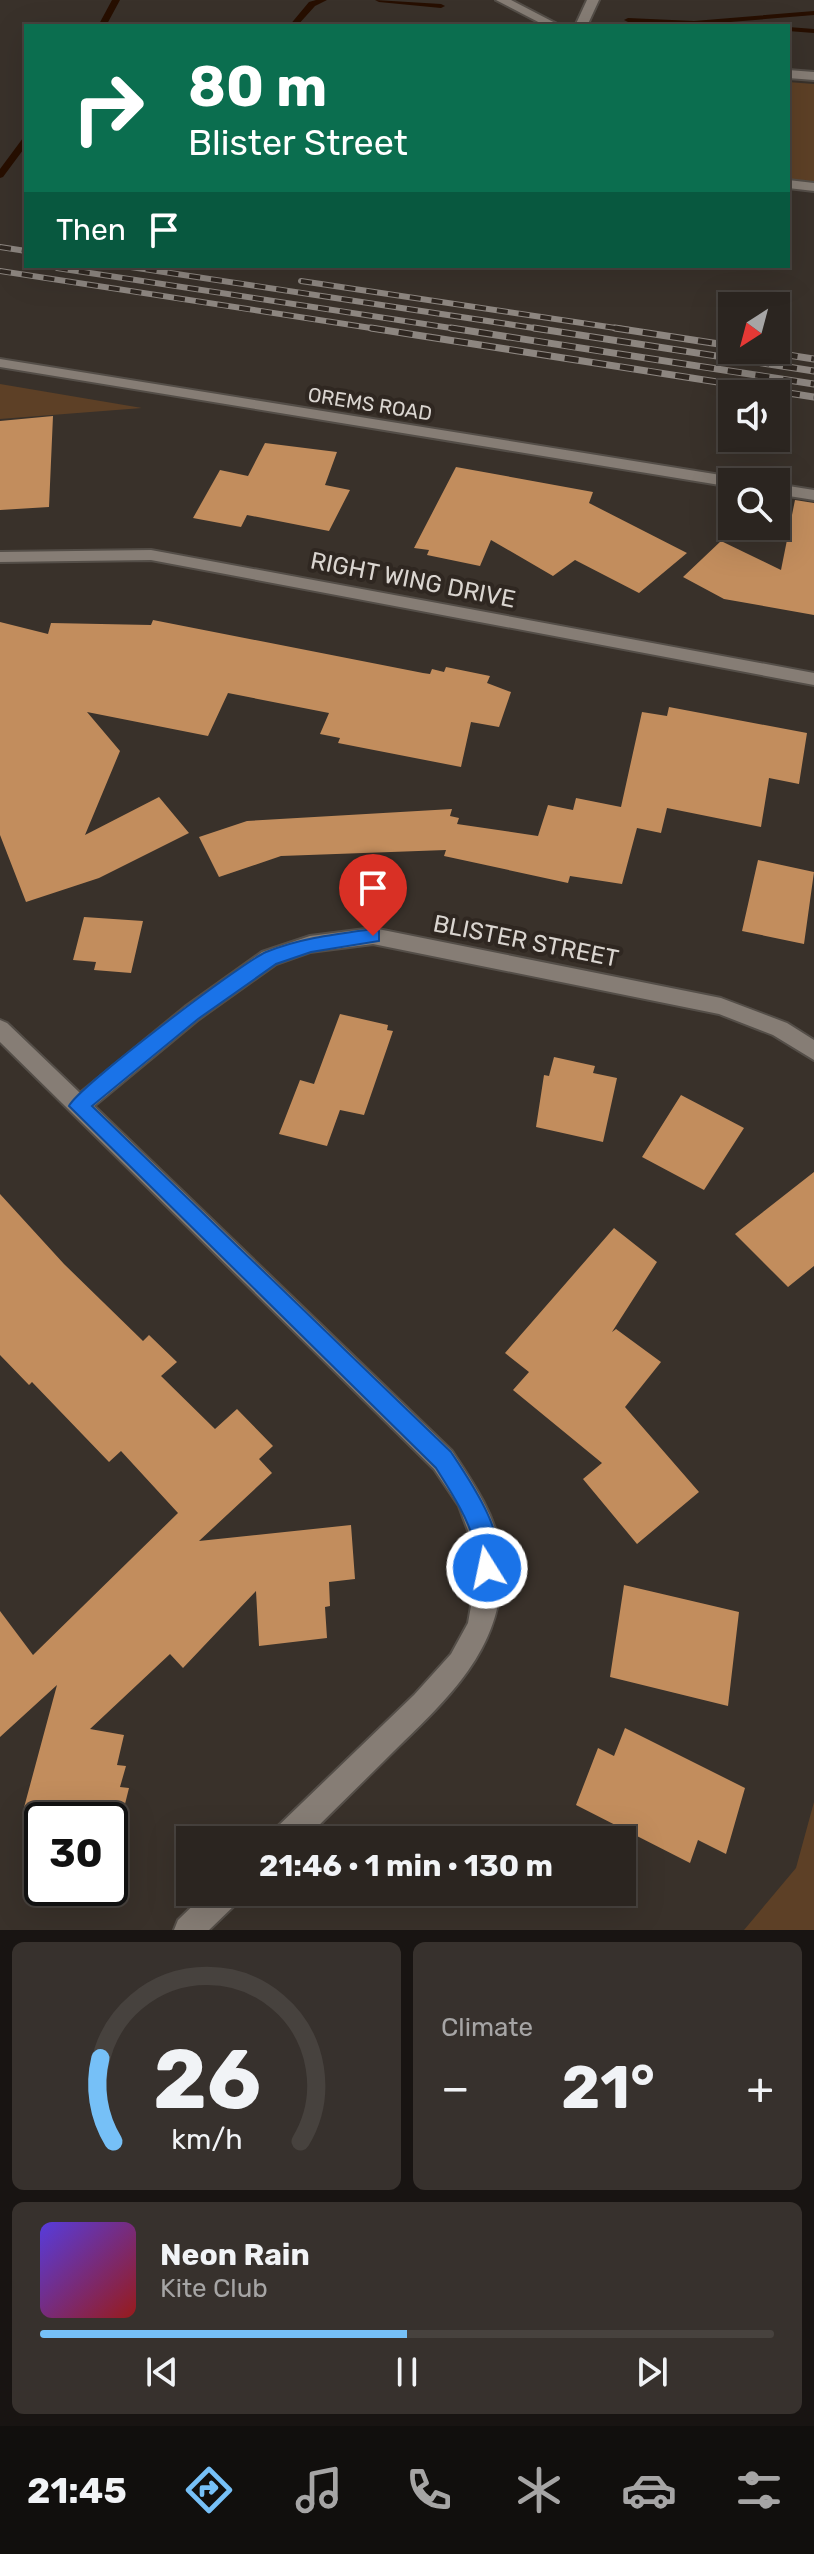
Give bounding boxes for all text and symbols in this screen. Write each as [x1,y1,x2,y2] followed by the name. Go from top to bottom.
[188,54,327,120] text: 80 m
[56,56,160,160] icon: right
[188,121,408,164] text: Blister Street
[142,208,186,252] icon: arrive
[56,212,126,248] text: Then
[718,292,790,364] north arrow
[718,292,790,540] map controls
[718,380,790,452] button: sound
[306,382,434,426] street label: OREMS ROAD
[718,468,790,540] button: search
[308,546,518,614] street label: RIGHT WING DRIVE
[339,854,407,936] pin
[351,866,395,910] icon: arrive
[431,909,621,973] street label: BLISTER STREET
[445,1526,529,1610] position arrow
[24,1802,128,1906] speed limit sign: 30
[259,1848,553,1884] text: 21:46 · 1 min · 130 m
[441,2012,533,2043] text: Climate
[152,2030,261,2129] text: 26
[561,2052,655,2123] text: 21°
[441,2062,470,2114] text: −
[747,2062,774,2114] text: +
[171,2122,242,2156] text: km/h
[160,2237,310,2273] text: Neon Rain
[160,2273,268,2304] text: Kite Club
[140,2350,184,2394] icon: previous
[385,2350,429,2394] icon: pause
[630,2350,674,2394] icon: next
[181,2462,237,2518] icon: directions
[291,2462,347,2518] icon: music
[401,2462,457,2518] icon: phone
[511,2462,567,2518] icon: climate
[621,2462,677,2518] icon: car
[731,2462,787,2518] icon: filters
[27,2469,127,2512] text: 21:45

